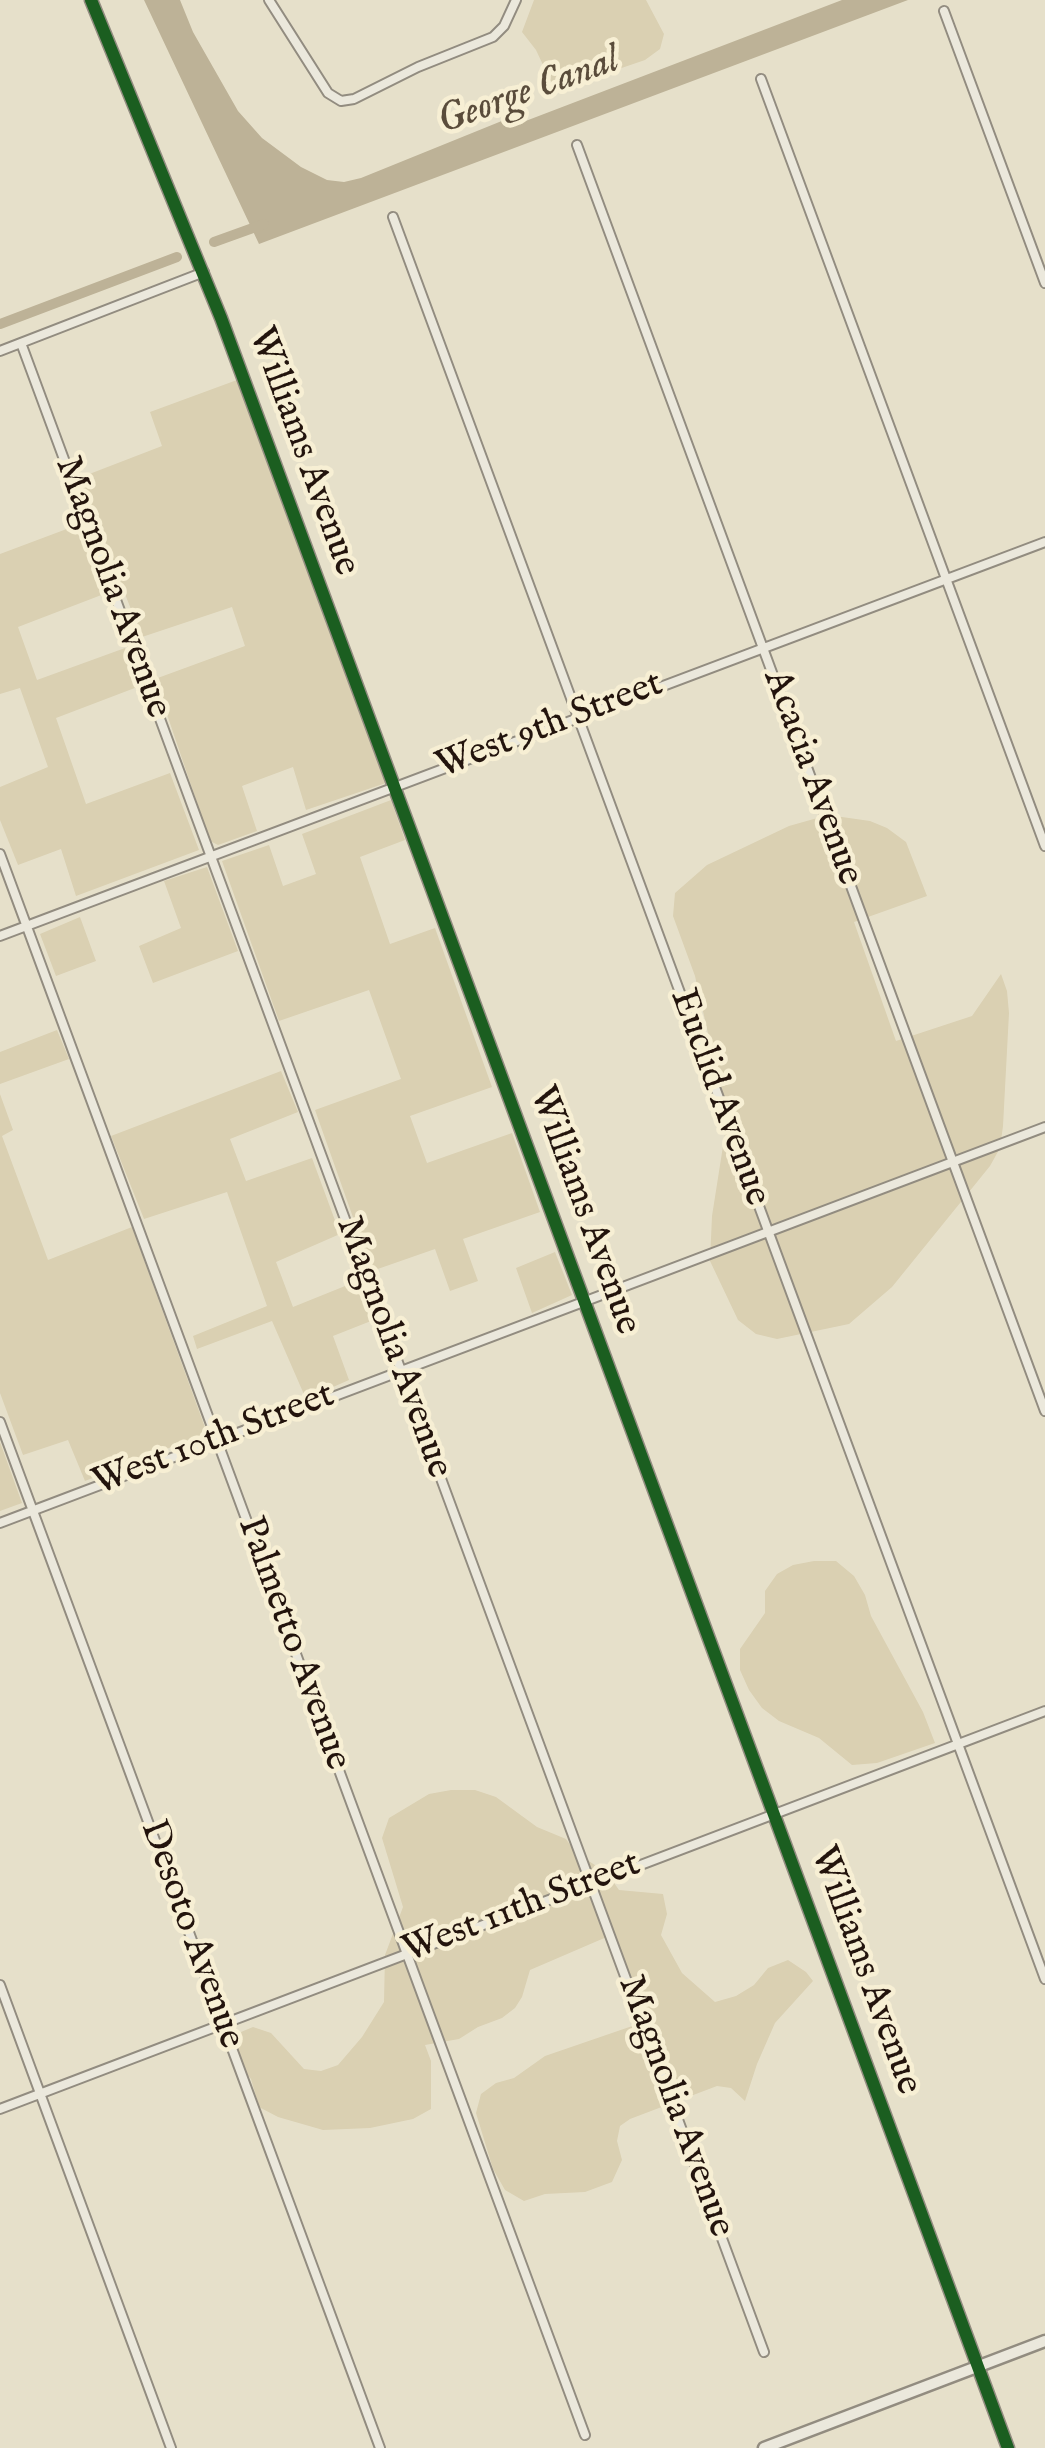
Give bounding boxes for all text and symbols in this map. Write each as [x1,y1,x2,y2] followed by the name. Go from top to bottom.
[432,38,626,148] water label: George Canal
[236,322,368,582] street label: Williams Avenue
[43,451,179,725] street label: Magnolia Avenue
[430,663,670,791] street label: West 9th Street
[751,664,871,892] street label: Acacia Avenue
[658,983,778,1213] street label: Euclid Avenue
[517,1081,649,1341] street label: Williams Avenue
[324,1211,460,1485] street label: Magnolia Avenue
[87,1374,341,1508] street label: West 10th Street
[225,1511,359,1777] street label: Palmetto Avenue
[128,1815,252,2055] street label: Desoto Avenue
[798,1841,930,2101] street label: Williams Avenue
[397,1843,647,1975] street label: West 11th Street
[606,1970,742,2244] street label: Magnolia Avenue

